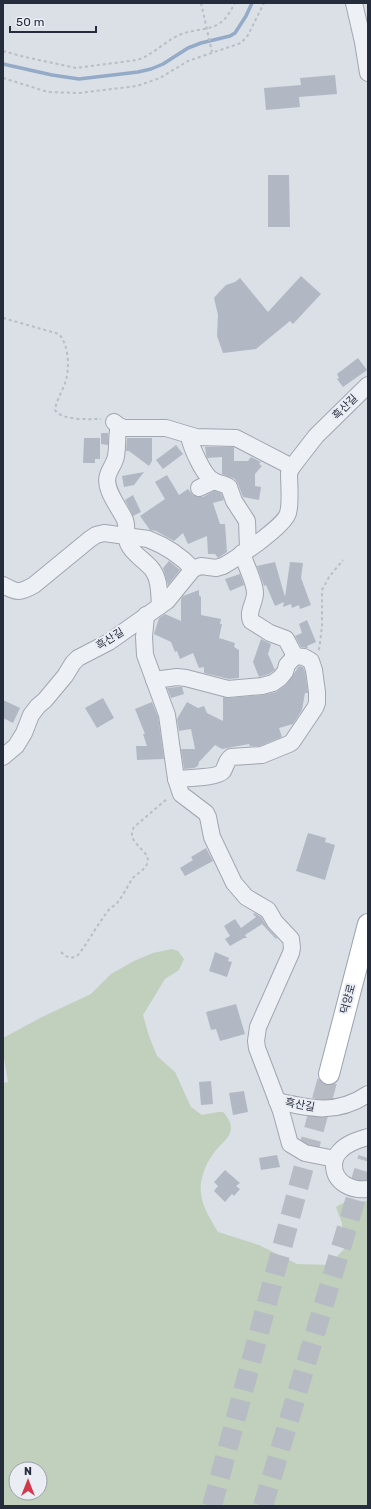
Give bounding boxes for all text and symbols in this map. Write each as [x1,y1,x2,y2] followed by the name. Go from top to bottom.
[10,8,96,34] scale bar
[16,15,44,29] text: 50 m
[330,392,360,422] street label: 흑산길
[94,625,126,653] street label: 흑산길
[338,983,358,1015] street label: 덕양로
[284,1096,316,1114] street label: 흑산길
[8,1461,48,1501] north arrow
[24,1465,32,1478] text: N

